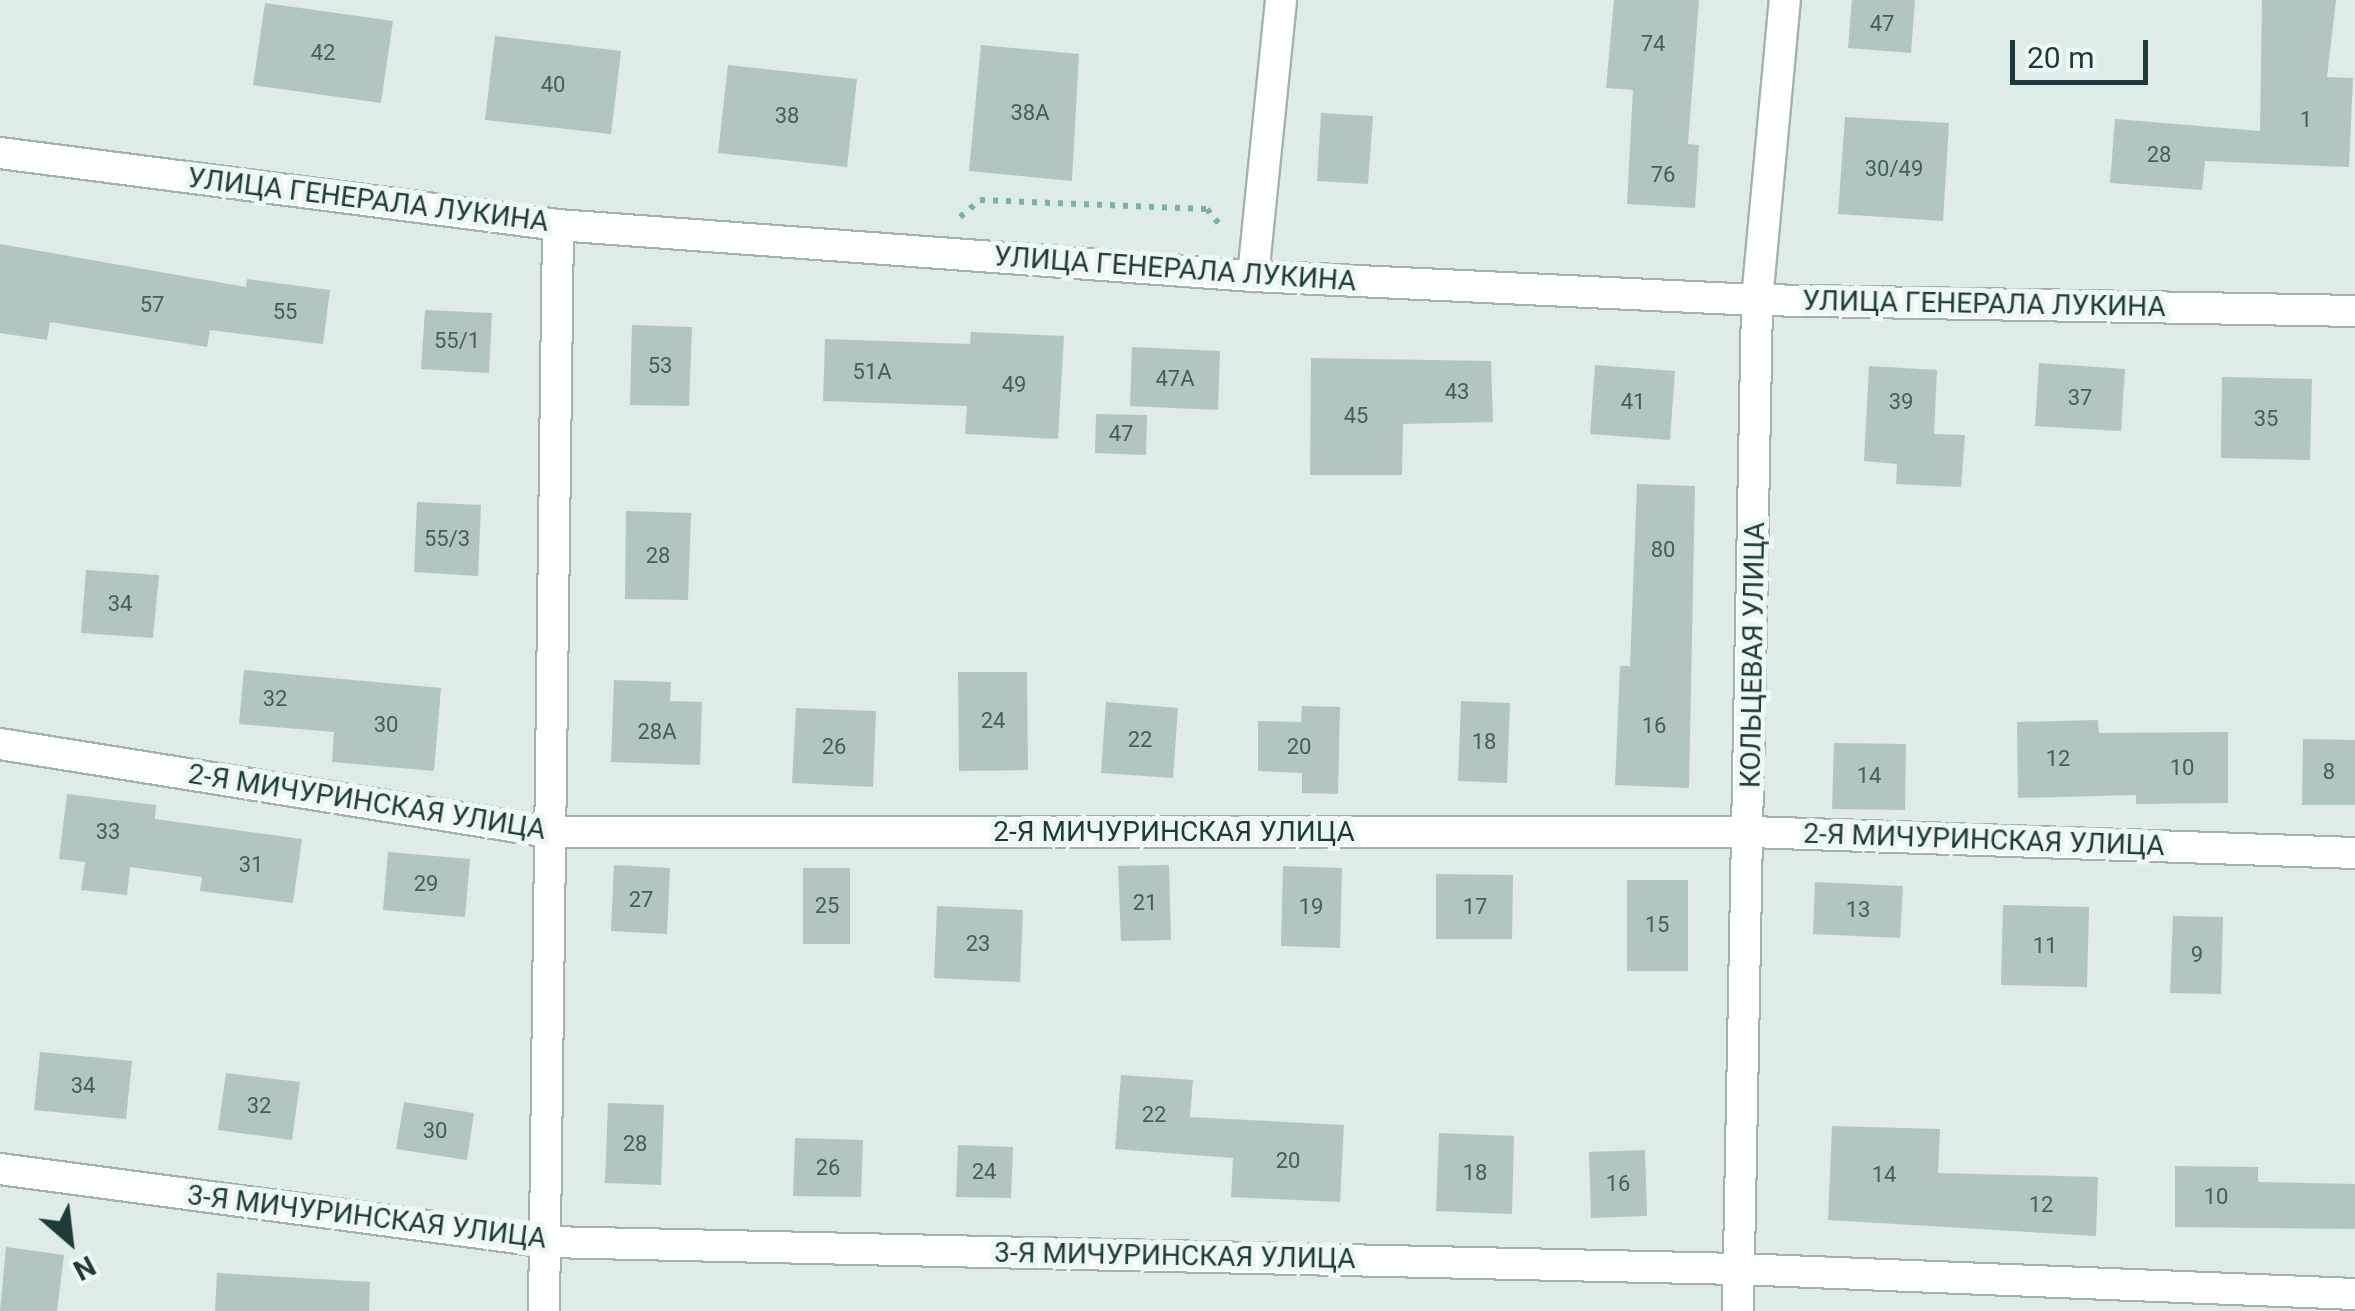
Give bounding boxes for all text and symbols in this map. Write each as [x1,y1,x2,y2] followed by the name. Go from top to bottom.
[1870,11,1894,37] house number: 47
[2015,20,2152,82] scale bar
[1641,31,1665,57] house number: 74
[311,40,335,66] house number: 42
[2027,40,2094,75] text: 20 m
[541,72,565,98] house number: 40
[1010,100,1050,126] house number: 38А
[775,103,799,129] house number: 38
[2300,107,2312,133] house number: 1
[2147,142,2171,168] house number: 28
[1865,156,1923,182] house number: 30/49
[186,161,550,239] street label: УЛИЦА ГЕНЕРАЛА ЛУКИНА
[1651,162,1675,188] house number: 76
[993,240,1357,298] street label: УЛИЦА ГЕНЕРАЛА ЛУКИНА
[1802,284,2166,324] street label: УЛИЦА ГЕНЕРАЛА ЛУКИНА
[140,292,164,318] house number: 57
[273,299,297,325] house number: 55
[434,328,480,354] house number: 55/1
[648,353,672,379] house number: 53
[852,359,892,385] house number: 51А
[1155,366,1195,392] house number: 47А
[1002,372,1026,398] house number: 49
[1445,379,1469,405] house number: 43
[2068,385,2092,411] house number: 37
[1621,389,1645,415] house number: 41
[1889,389,1913,415] house number: 39
[1344,403,1368,429] house number: 45
[2254,406,2278,432] house number: 35
[1109,421,1133,447] house number: 47
[1734,522,1772,788] street label: КОЛЬЦЕВАЯ УЛИЦА
[424,526,470,552] house number: 55/3
[1651,537,1675,563] house number: 80
[646,543,670,569] house number: 28
[108,591,132,617] house number: 34
[263,686,287,712] house number: 32
[981,708,1005,734] house number: 24
[374,712,398,738] house number: 30
[1642,713,1666,739] house number: 16
[637,719,677,745] house number: 28А
[1128,727,1152,753] house number: 22
[1472,729,1496,755] house number: 18
[822,734,846,760] house number: 26
[1287,734,1311,760] house number: 20
[2046,746,2070,772] house number: 12
[2170,755,2194,781] house number: 10
[186,757,548,847] street label: 2-Я МИЧУРИНСКАЯ УЛИЦА
[2323,759,2335,785] house number: 8
[1857,763,1881,789] house number: 14
[993,815,1355,849] street label: 2-Я МИЧУРИНСКАЯ УЛИЦА
[1803,817,2165,863] street label: 2-Я МИЧУРИНСКАЯ УЛИЦА
[96,819,120,845] house number: 33
[239,852,263,878] house number: 31
[414,871,438,897] house number: 29
[629,887,653,913] house number: 27
[1133,890,1157,916] house number: 21
[815,893,839,919] house number: 25
[1299,894,1323,920] house number: 19
[1463,894,1487,920] house number: 17
[1846,897,1870,923] house number: 13
[1645,912,1669,938] house number: 15
[966,931,990,957] house number: 23
[2033,933,2057,959] house number: 11
[2191,942,2203,968] house number: 9
[71,1073,95,1099] house number: 34
[247,1093,271,1119] house number: 32
[1142,1102,1166,1128] house number: 22
[423,1118,447,1144] house number: 30
[623,1131,647,1157] house number: 28
[1276,1148,1300,1174] house number: 20
[816,1155,840,1181] house number: 26
[972,1159,996,1185] house number: 24
[1463,1160,1487,1186] house number: 18
[1872,1162,1896,1188] house number: 14
[1606,1171,1630,1197] house number: 16
[186,1178,548,1256] street label: 3-Я МИЧУРИНСКАЯ УЛИЦА
[2204,1184,2228,1210] house number: 10
[20,1191,120,1291] north arrow
[2029,1192,2053,1218] house number: 12
[994,1236,1356,1276] street label: 3-Я МИЧУРИНСКАЯ УЛИЦА
[68,1249,101,1287] text: N

